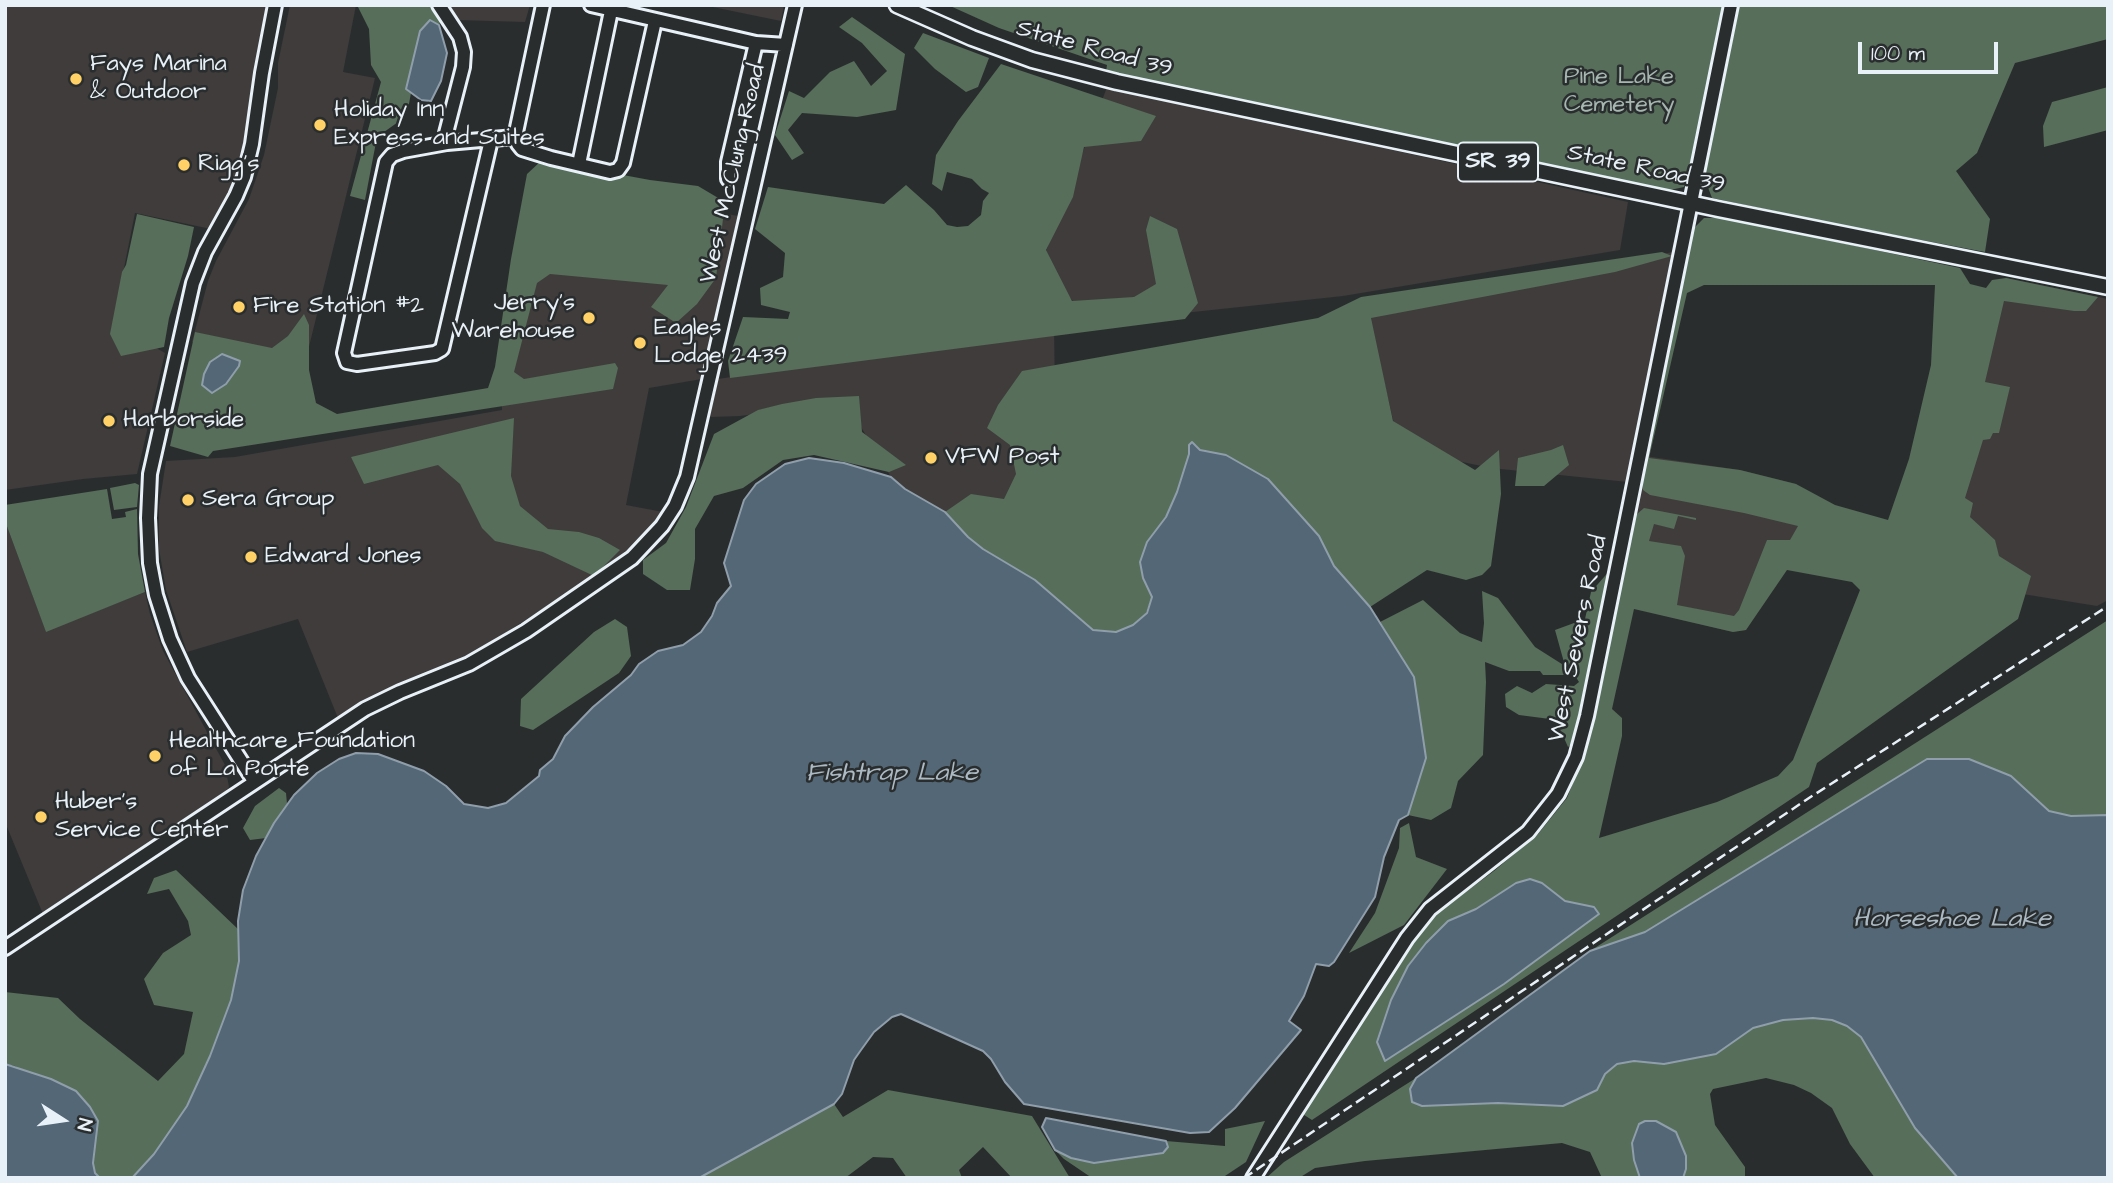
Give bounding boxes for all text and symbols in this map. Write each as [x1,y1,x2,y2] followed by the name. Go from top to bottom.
[1013,15,1175,85] street label: State Road 39
[1861,28,2001,72] scale bar
[1871,39,1925,68] text: 100 m
[90,51,227,107] place label: Fays Marina & Outdoor
[695,62,773,286] street label: West McClung Road
[1564,64,1674,120] park label: Pine Lake Cemetery
[68,71,84,87] marker: Fays Marina & Outdoor
[334,97,545,153] place label: Holiday Inn Express and Suites
[312,117,328,133] marker: Holiday Inn Express and Suites
[1565,139,1727,201] street label: State Road 39
[1458,142,1538,182] road number: SR 39
[198,151,259,179] place label: Rigg's
[176,157,192,173] marker: Rigg's
[451,290,575,346] place label: Jerry's Warehouse
[253,293,424,321] place label: Fire Station #2
[231,299,247,315] marker: Fire Station #2
[581,310,597,326] marker: Jerry's Warehouse
[654,315,787,371] place label: Eagles Lodge 2439
[632,335,648,351] marker: Eagles Lodge 2439
[123,407,244,435] place label: Harborside
[101,413,117,429] marker: Harborside
[945,444,1059,472] place label: VFW Post
[923,450,939,466] marker: VFW Post
[202,486,334,514] place label: Sera Group
[180,492,196,508] marker: Sera Group
[1543,533,1615,745] street label: West Severs Road
[265,543,422,571] place label: Edward Jones
[243,549,259,565] marker: Edward Jones
[169,728,415,784] place label: Healthcare Foundation of La Porte
[147,748,163,764] marker: Healthcare Foundation of La Porte
[806,759,978,791] water label: Fishtrap Lake
[55,789,228,845] place label: Huber's Service Center
[33,809,49,825] marker: Huber's Service Center
[1853,905,2051,937] water label: Horseshoe Lake
[28,1085,98,1155] north arrow
[70,1116,98,1133] text: N

